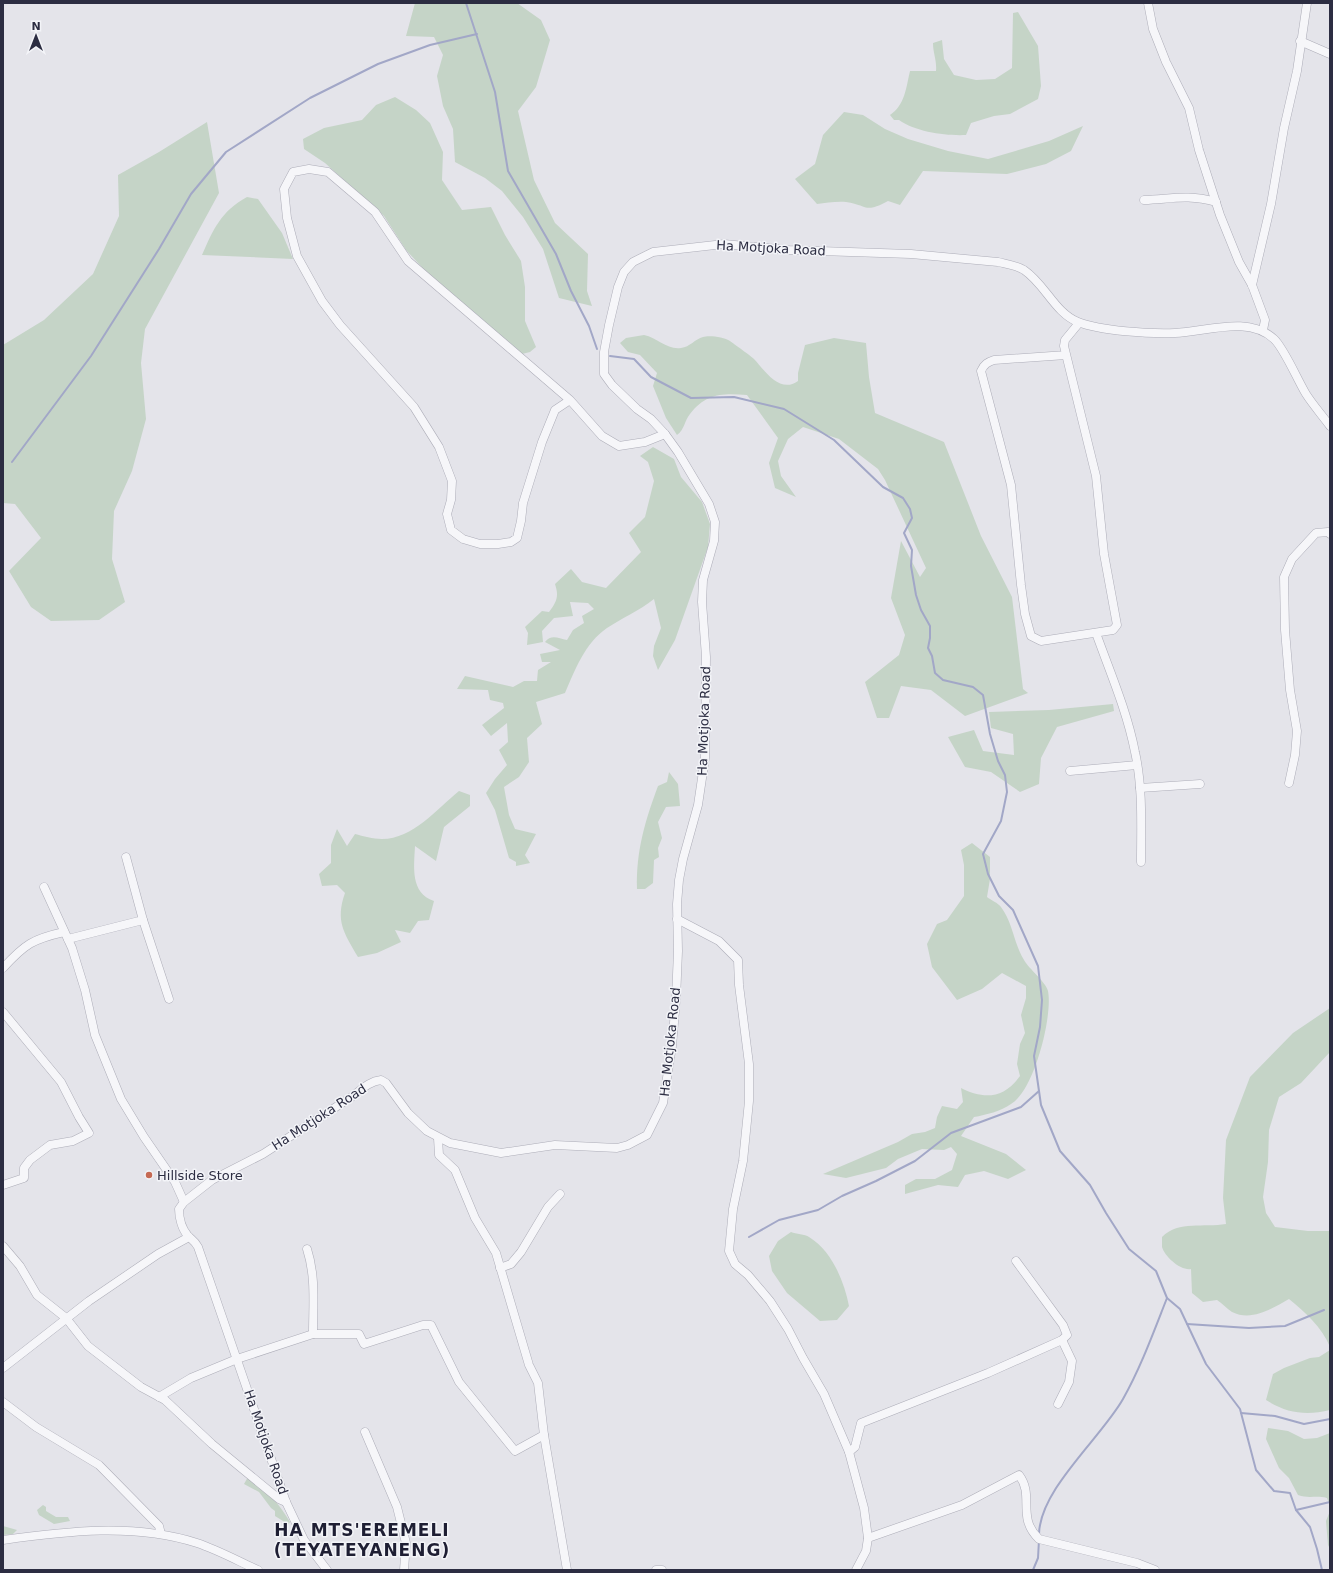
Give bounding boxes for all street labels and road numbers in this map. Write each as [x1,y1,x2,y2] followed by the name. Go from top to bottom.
[716,238,826,258] street label: Ha Motjoka Road
[695,666,713,776] street label: Ha Motjoka Road
[657,987,683,1097] street label: Ha Motjoka Road
[269,1081,369,1153] street label: Ha Motjoka Road
[241,1388,291,1496] street label: Ha Motjoka Road

